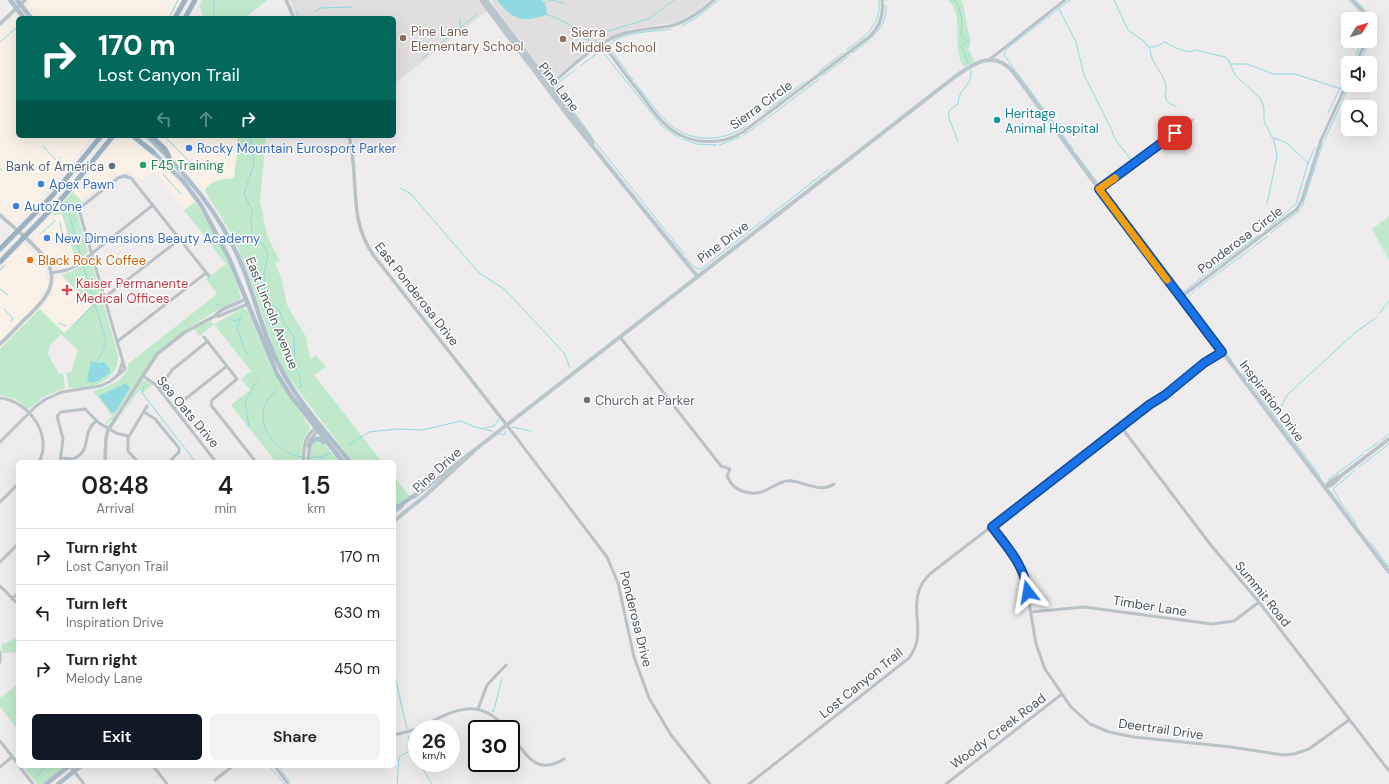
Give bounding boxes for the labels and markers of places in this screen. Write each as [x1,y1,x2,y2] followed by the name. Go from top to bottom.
[411,23,524,55] place label: Pine Lane Elementary School
[571,24,656,56] place label: Sierra Middle School
[398,33,408,43] marker: Pine Lane Elementary School
[558,34,568,44] marker: Sierra Middle School
[1005,105,1099,137] place label: Heritage Animal Hospital
[992,115,1002,125] marker: Heritage Animal Hospital
[1158,116,1192,150] pin
[197,140,397,157] place label: Rocky Mountain Eurosport Parker
[184,143,194,153] marker: Rocky Mountain Eurosport Parker
[151,157,224,174] place label: F45 Training
[6,158,104,175] place label: Bank of America
[138,160,148,170] marker: F45 Training
[107,161,117,171] marker: Bank of America
[49,176,114,193] place label: Apex Pawn
[36,179,46,189] marker: Apex Pawn
[24,198,82,215] place label: AutoZone
[11,201,21,211] marker: AutoZone
[55,230,260,247] place label: New Dimensions Beauty Academy
[42,233,52,243] marker: New Dimensions Beauty Academy
[38,252,146,269] place label: Black Rock Coffee
[25,255,35,265] marker: Black Rock Coffee
[76,275,188,307] place label: Kaiser Permanente Medical Offices
[61,284,73,296] marker: Kaiser Permanente Medical Offices
[595,392,695,409] place label: Church at Parker
[582,395,592,405] marker: Church at Parker

